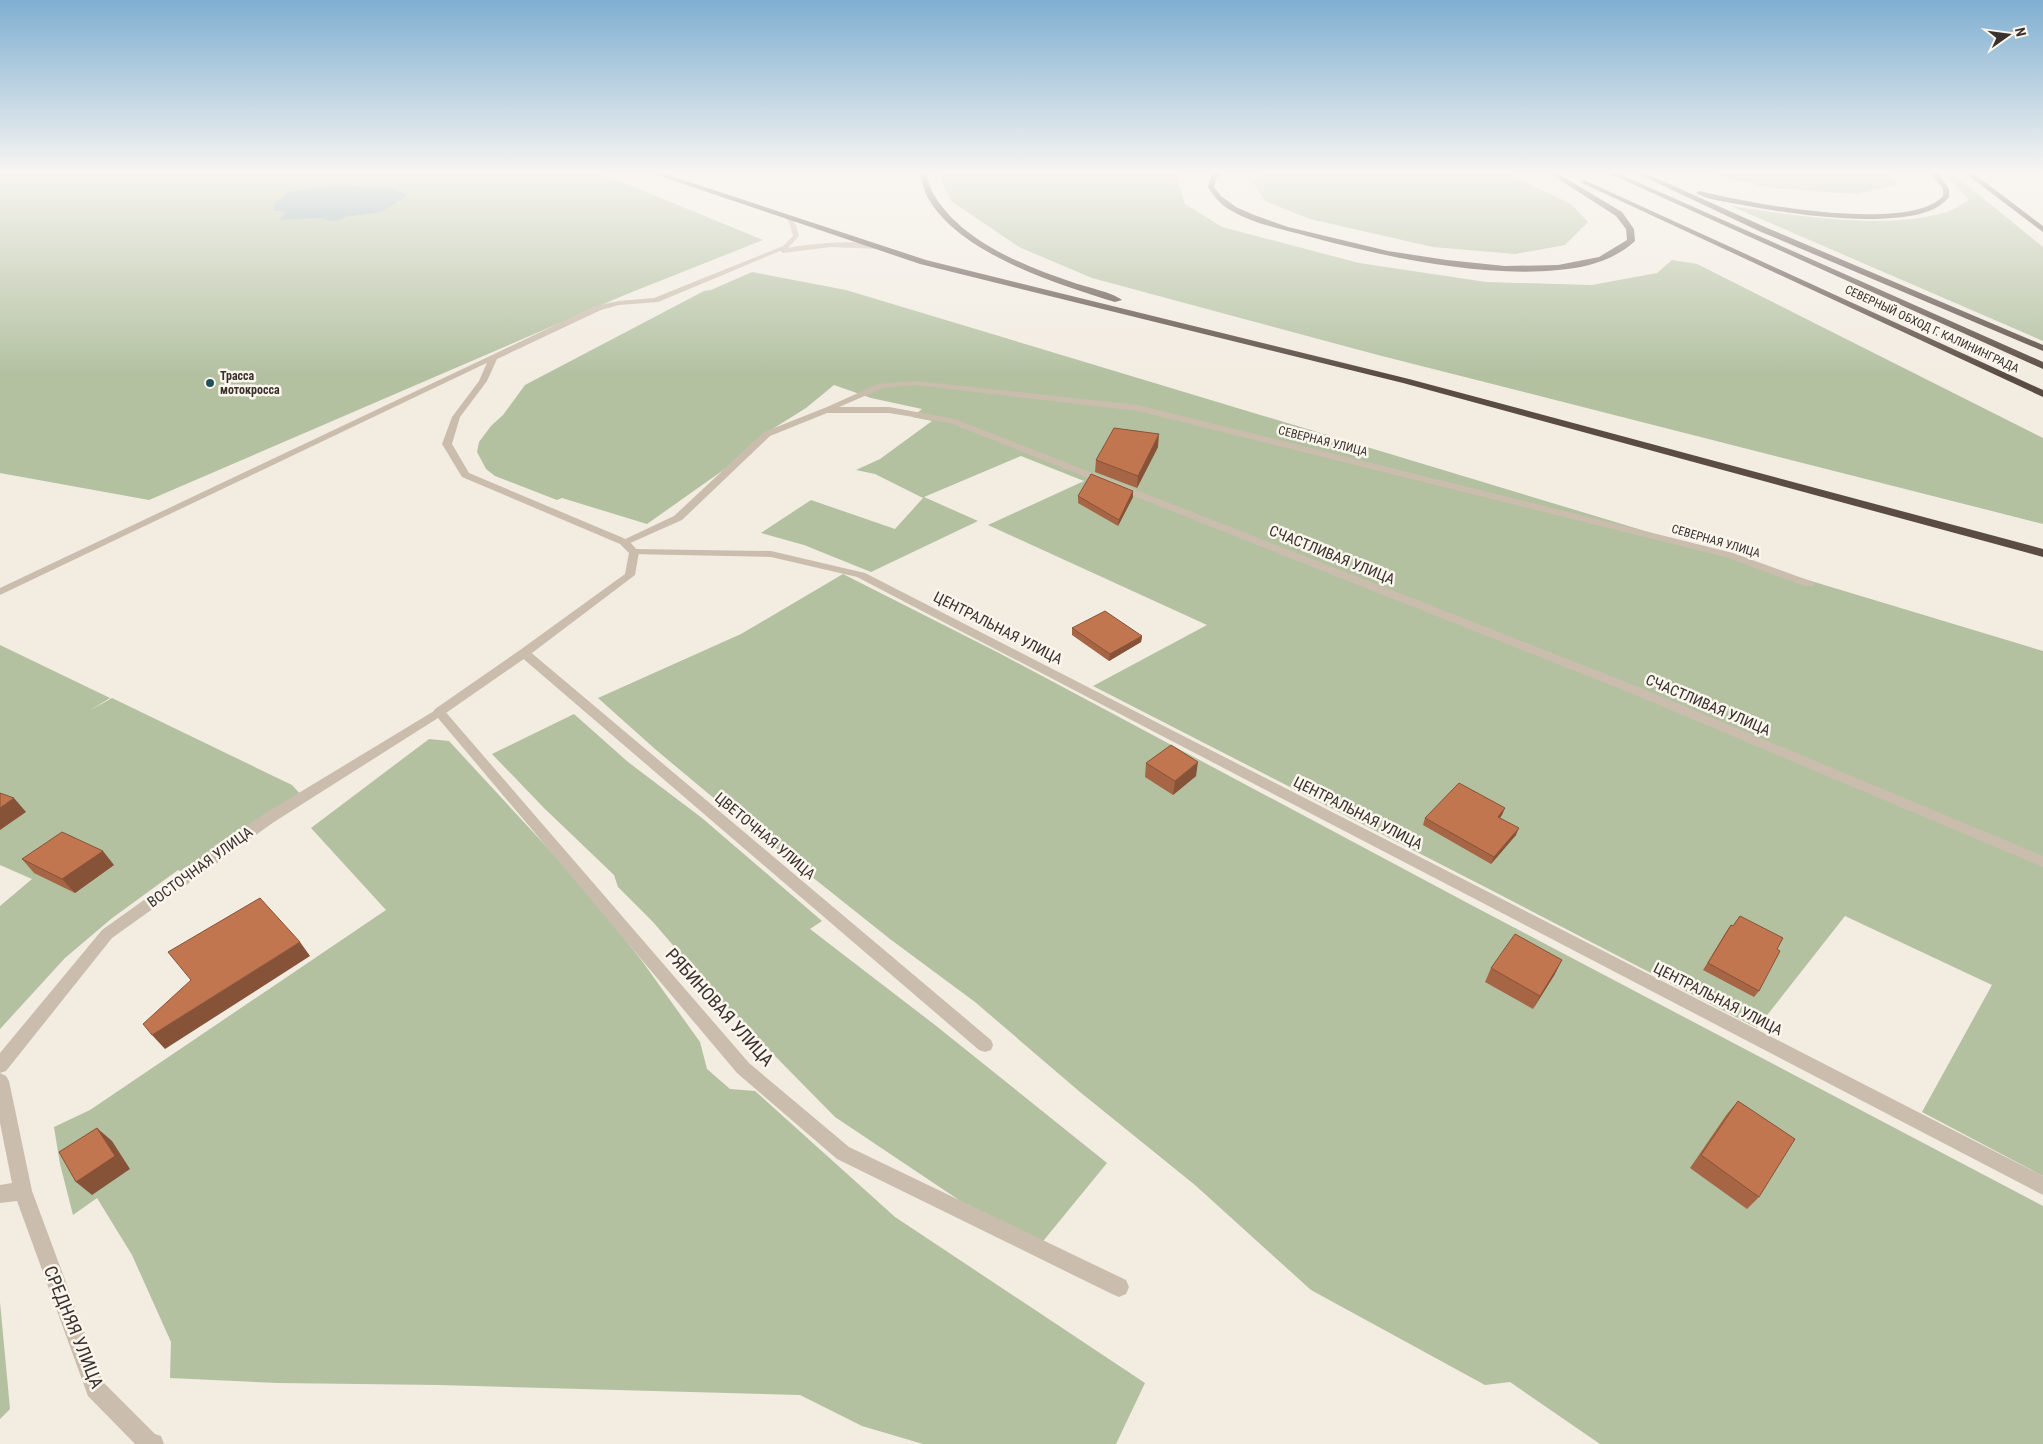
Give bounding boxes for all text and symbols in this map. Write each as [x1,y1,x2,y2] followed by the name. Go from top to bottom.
[1983,10,2033,60] north arrow
[2012,26,2029,38] text: N
[1843,281,2022,376] street label: СЕВЕРНЫЙ ОБХОД Г. КАЛИНИНГРАДА
[220,369,280,397] place label: Трасса мотокросса
[204,377,216,389] marker: Трасса мотокросса
[1277,423,1369,459] street label: СЕВЕРНАЯ УЛИЦА
[1267,522,1398,589] street label: СЧАСТЛИВАЯ УЛИЦА
[1670,522,1762,560] street label: СЕВЕРНАЯ УЛИЦА
[931,588,1066,668] street label: ЦЕНТРАЛЬНАЯ УЛИЦА
[1643,671,1773,740] street label: СЧАСТЛИВАЯ УЛИЦА
[1291,773,1426,853] street label: ЦЕНТРАЛЬНАЯ УЛИЦА
[711,789,819,884] street label: ЦВЕТОЧНАЯ УЛИЦА
[144,823,256,911] street label: ВОСТОЧНАЯ УЛИЦА
[662,944,779,1071] street label: РЯБИНОВАЯ УЛИЦА
[1651,959,1786,1039] street label: ЦЕНТРАЛЬНАЯ УЛИЦА
[40,1263,108,1392] street label: СРЕДНЯЯ УЛИЦА

